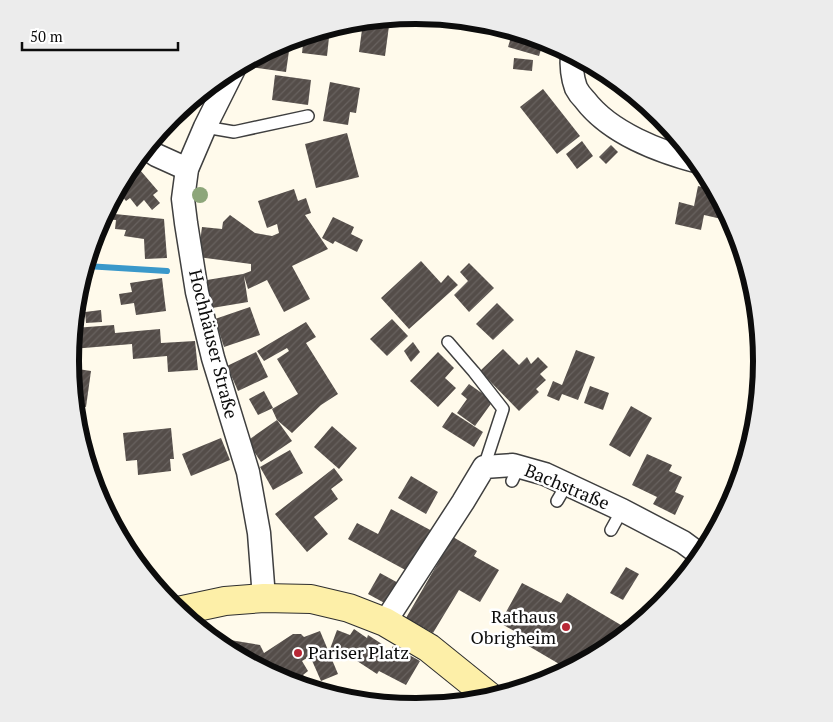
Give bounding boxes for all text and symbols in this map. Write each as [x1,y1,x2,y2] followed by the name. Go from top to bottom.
[22,20,179,52] scale bar
[30,26,63,46] text: 50 m
[184,267,244,421] street label: Hochhäuser Straße
[521,457,614,515] street label: Bachstraße
[471,604,556,649] place label: Rathaus Obrigheim
[560,621,572,633] marker: Rathaus Obrigheim
[308,640,409,664] place label: Pariser Platz
[292,647,304,659] marker: Pariser Platz

